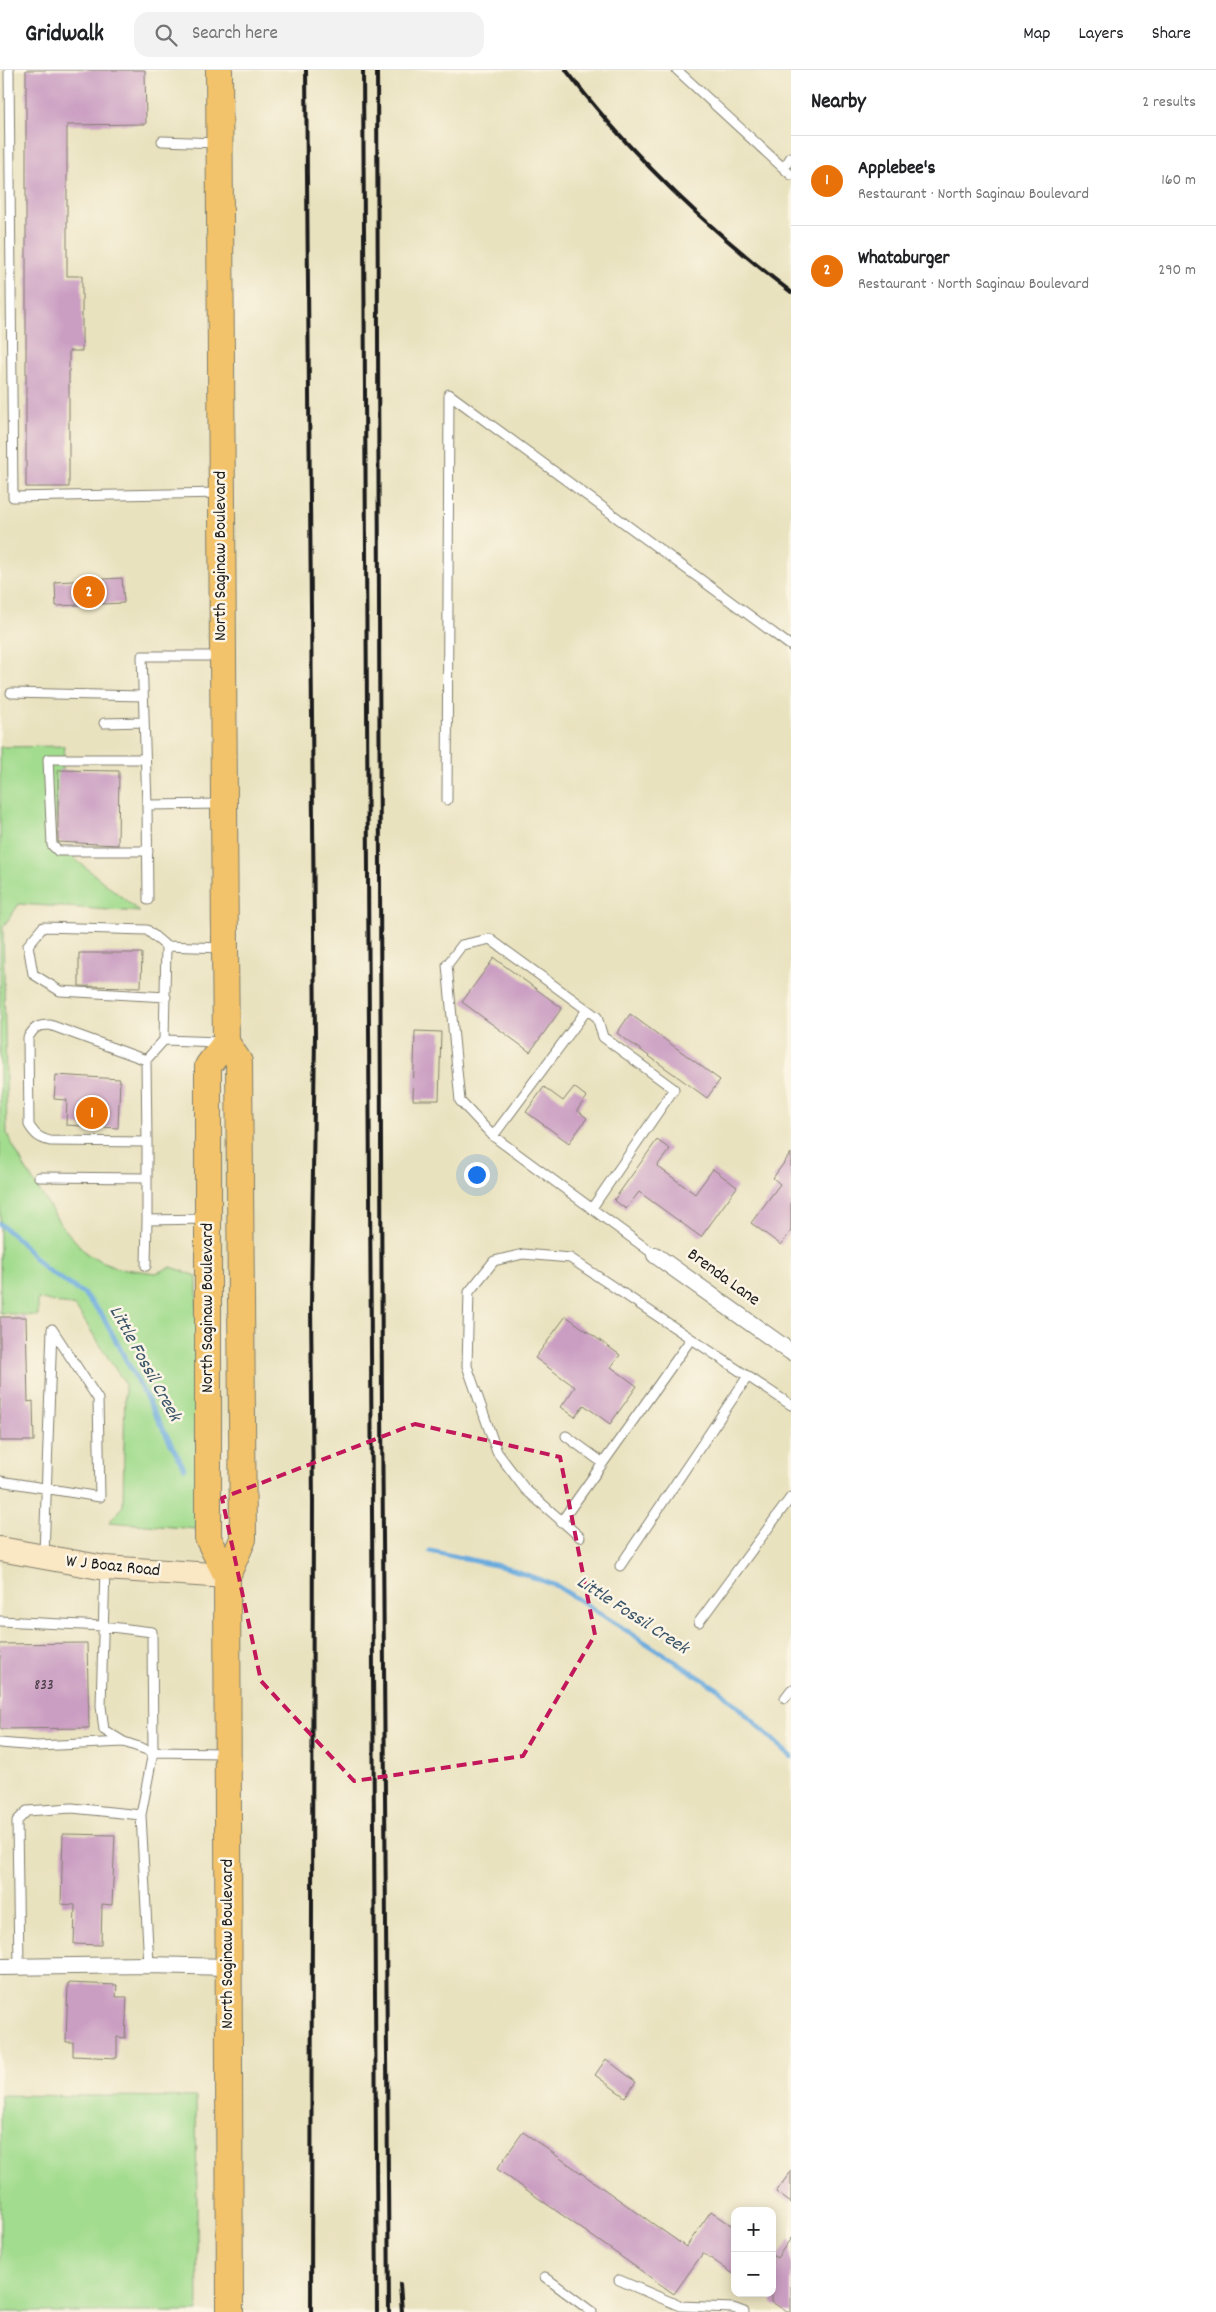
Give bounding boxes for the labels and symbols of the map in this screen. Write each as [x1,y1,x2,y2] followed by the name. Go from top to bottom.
[209,471,234,641] street label: North Saginaw Boulevard
[73,573,105,611] pin: 2
[76,1094,108,1132] pin: 1
[464,1162,490,1188] your location
[196,1223,221,1393] street label: North Saginaw Boulevard
[681,1243,765,1313] street label: Brenda Lane
[101,1301,188,1429] water label: Little Fossil Creek
[65,1550,161,1584] street label: W J Boaz Road
[571,1570,695,1664] water label: Little Fossil Creek
[34,1675,54,1697] house number: 833
[216,1859,241,2029] street label: North Saginaw Boulevard

